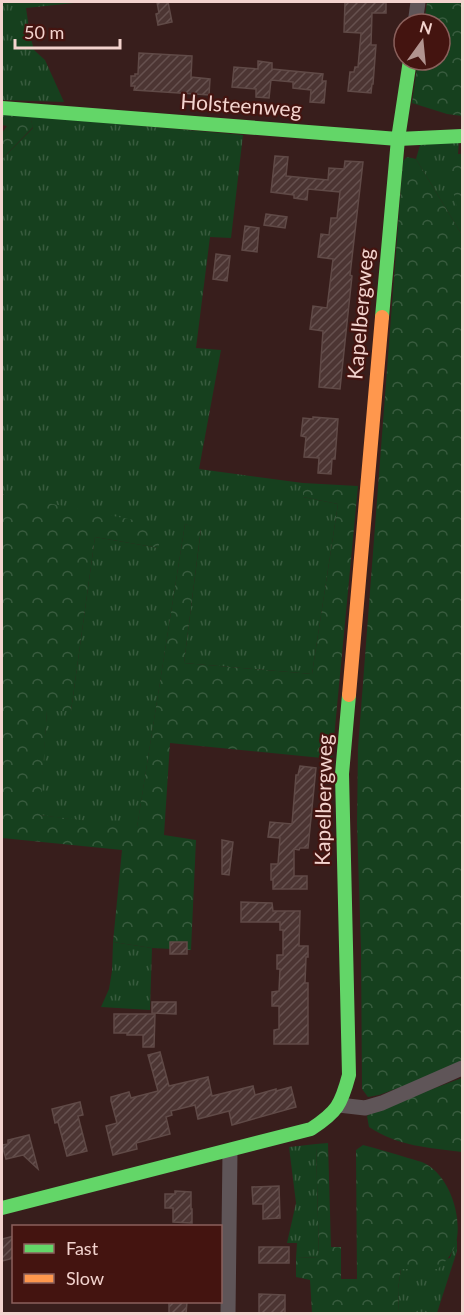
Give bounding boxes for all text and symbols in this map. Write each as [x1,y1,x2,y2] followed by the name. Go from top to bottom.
[15,12,120,50] scale bar
[392,12,452,72] north arrow
[418,16,434,38] text: N
[24,21,64,43] text: 50 m
[180,88,303,121] street label: Holsteenweg
[341,247,378,381] street label: Kapelbergweg
[309,734,336,866] street label: Kapelbergweg
[12,1225,222,1303] legend
[66,1237,99,1259] text: Fast
[66,1267,104,1289] text: Slow

